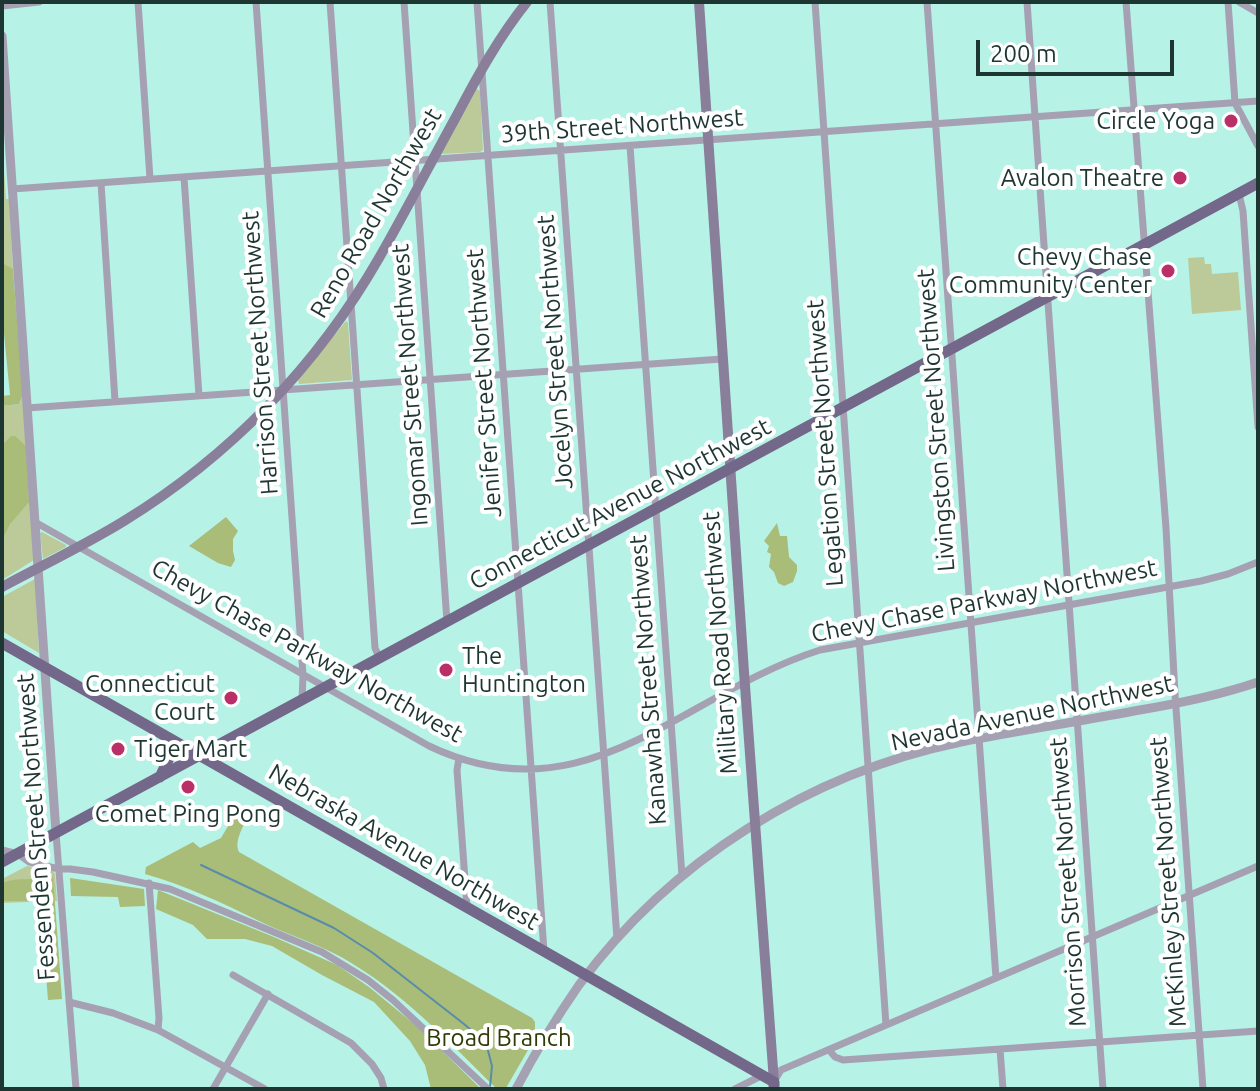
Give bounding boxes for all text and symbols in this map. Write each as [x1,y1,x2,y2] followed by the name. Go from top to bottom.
[980,24,1178,74] scale bar
[990,40,1057,67] text: 200 m
[304,103,448,323] street label: Reno Road Northwest
[500,103,744,149] street label: 39th Street Northwest
[1096,107,1215,135] place label: Circle Yoga
[1222,112,1240,130] marker: Circle Yoga
[1001,164,1164,192] place label: Avalon Theatre
[1171,169,1189,187] marker: Avalon Theatre
[236,210,284,496] street label: Harrison Street Northwest
[531,214,579,490] street label: Jocelyn Street Northwest
[386,243,434,527] street label: Ingomar Street Northwest
[949,243,1152,299] place label: Chevy Chase Community Center
[460,248,508,518] street label: Jenifer Street Northwest
[1159,262,1177,280] marker: Chevy Chase Community Center
[911,268,961,572] street label: Livingston Street Northwest
[801,299,849,587] street label: Legation Street Northwest
[464,412,776,596] street label: Connecticut Avenue Northwest
[696,511,744,775] street label: Military Road Northwest
[623,534,673,826] street label: Kanawha Street Northwest
[146,553,468,749] street label: Chevy Chase Parkway Northwest
[809,553,1159,649] street label: Chevy Chase Parkway Northwest
[462,642,586,698] place label: The Huntington
[437,661,455,679] marker: The Huntington
[888,669,1176,757] street label: Nevada Avenue Northwest
[85,670,215,726] place label: Connecticut Court
[11,673,61,981] street label: Fessenden Street Northwest
[222,689,240,707] marker: Connecticut Court
[134,735,247,763] place label: Tiger Mart
[1044,736,1092,1028] street label: Morrison Street Northwest
[1143,736,1193,1028] street label: McKinley Street Northwest
[109,740,127,758] marker: Tiger Mart
[264,758,544,936] street label: Nebraska Avenue Northwest
[179,778,197,796] marker: Comet Ping Pong
[95,800,281,828] place label: Comet Ping Pong
[426,1024,572,1052] park label: Broad Branch

